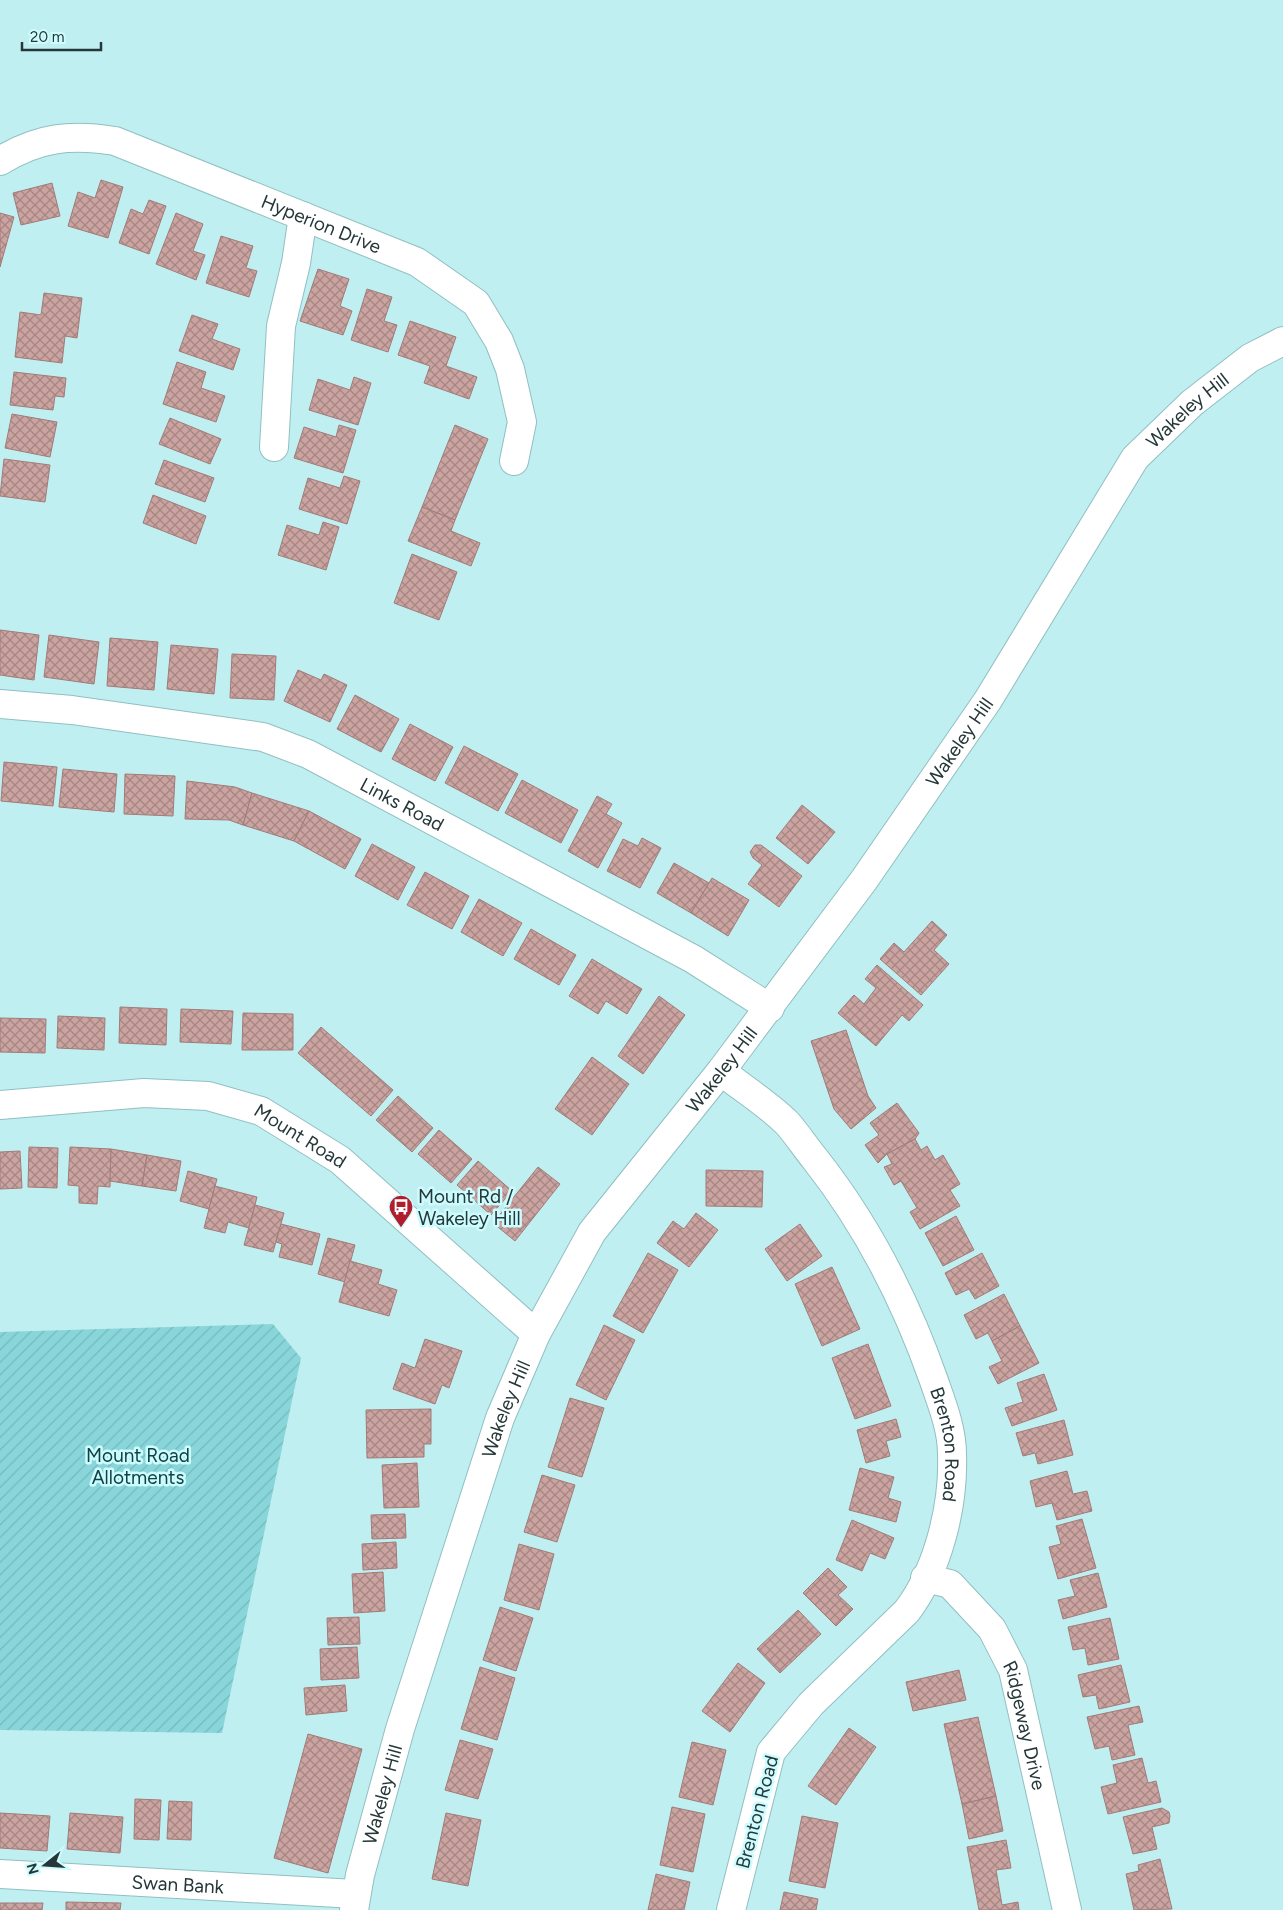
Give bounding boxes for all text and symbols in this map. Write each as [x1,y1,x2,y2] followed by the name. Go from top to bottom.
[22,20,101,52] scale bar
[30,28,64,46] text: 20 m
[258,189,385,258] street label: Hyperion Drive
[1141,367,1233,453] street label: Wakeley Hill
[921,693,998,791] street label: Wakeley Hill
[356,773,448,836] street label: Links Road
[681,1022,762,1117] street label: Wakeley Hill
[250,1098,351,1173] street label: Mount Road
[418,1185,521,1230] place label: Mount Rd / Wakeley Hill
[388,1194,414,1228] bus stop icon: Mount Rd / Wakeley Hill
[477,1357,535,1460] street label: Wakeley Hill
[925,1384,964,1503] street label: Brenton Road
[86,1444,190,1489] park label: Mount Road Allotments
[999,1657,1051,1792] street label: Ridgeway Drive
[357,1742,407,1847] street label: Wakeley Hill
[731,1753,783,1871] street label: Brenton Road
[20,1840,70,1890] north arrow
[23,1861,43,1876] text: N
[131,1870,225,1898] street label: Swan Bank

